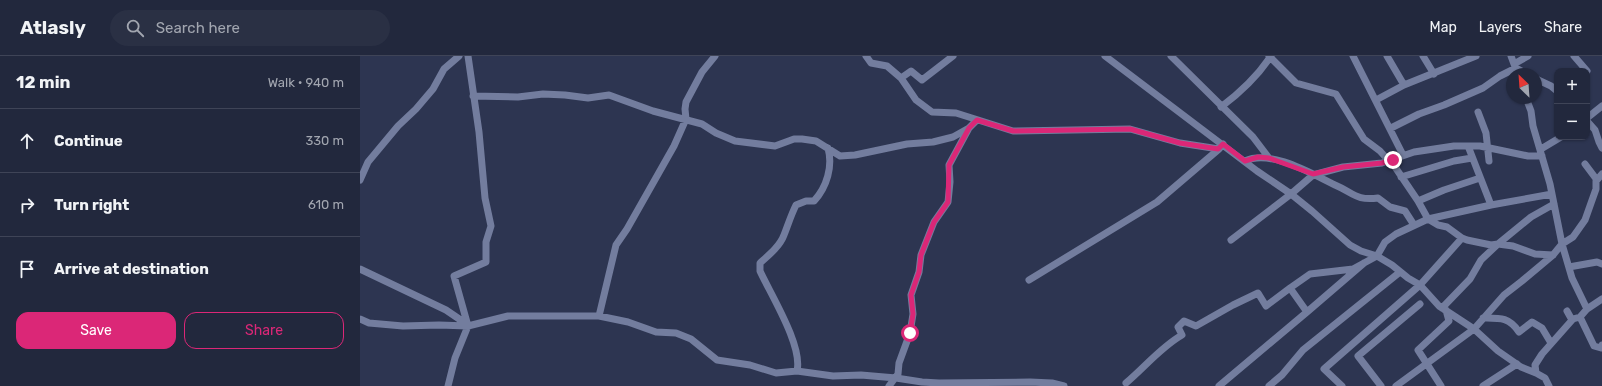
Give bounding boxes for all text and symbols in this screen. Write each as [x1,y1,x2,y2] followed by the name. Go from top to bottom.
[110,10,390,46] search box
[20,16,86,39] text: Atlasly
[124,17,146,39] icon: search
[156,19,240,37] text: Search here
[1430,19,1457,36] text: Map
[1479,19,1522,36] text: Layers
[1544,19,1582,36] text: Share
[1506,68,1542,104] north arrow
[1554,68,1590,140] map controls
[1554,68,1590,104] button: +
[16,72,71,92] text: 12 min
[268,75,344,90] text: Walk · 940 m
[1554,104,1590,140] button: −
[16,130,38,152] icon: ahead
[54,132,123,150] text: Continue
[305,133,344,148] text: 330 m
[1384,151,1402,169] route end
[16,194,38,216] icon: right
[54,196,129,214] text: Turn right
[308,197,344,212] text: 610 m
[16,258,38,280] icon: arrive
[54,260,209,278] text: Arrive at destination
[16,312,176,349] button: Save
[184,312,344,349] button: Share
[901,324,919,342] route start

